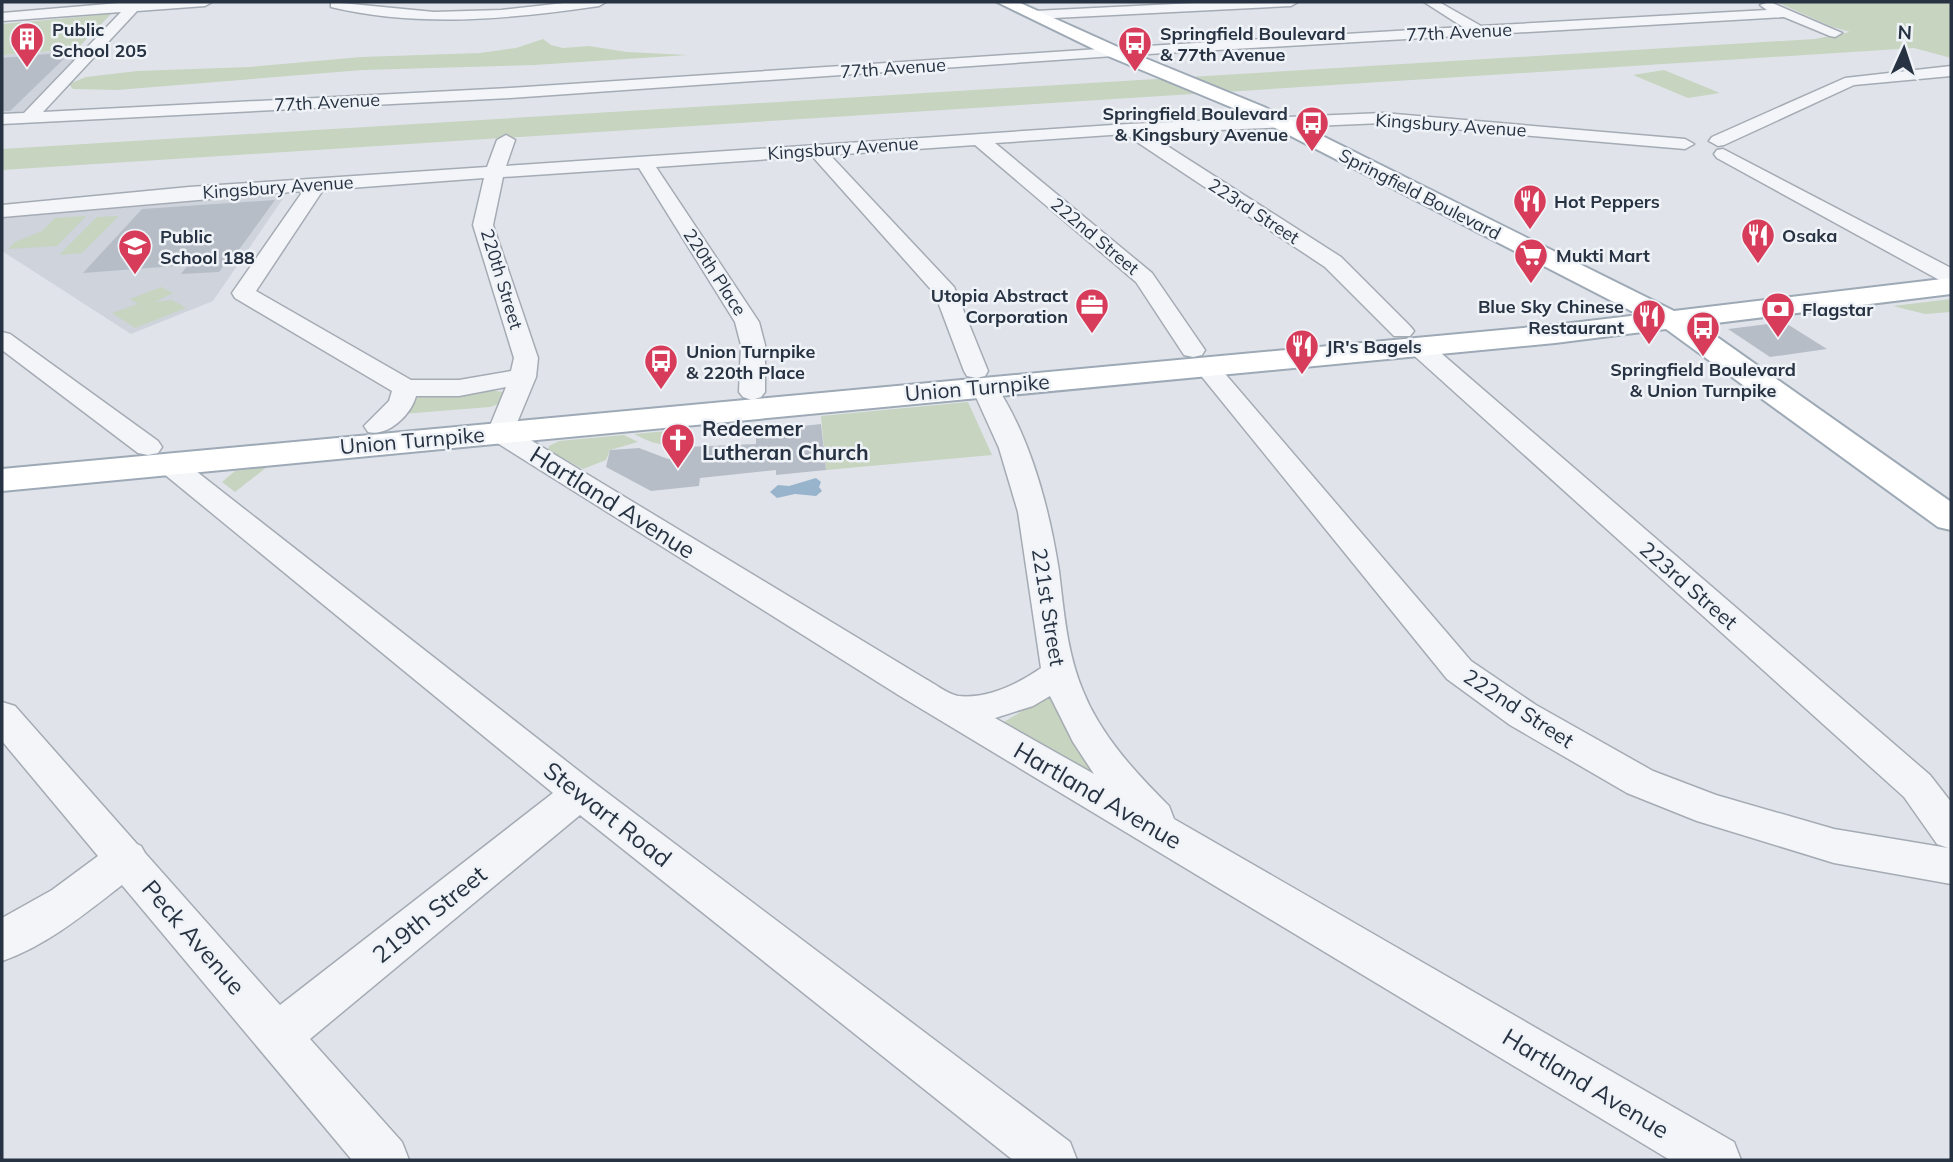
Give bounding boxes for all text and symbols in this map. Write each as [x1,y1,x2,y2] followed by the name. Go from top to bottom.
[1869,14,1939,84] north arrow
[52,18,147,62] place label: Public School 205
[1406,18,1512,46] street label: 77th Avenue
[8,20,46,69] building icon: Public School 205
[1897,20,1913,44] text: N
[1160,22,1346,66] place label: Springfield Boulevard & 77th Avenue
[1116,24,1154,73] bus stop icon: Springfield Boulevard & 77th Avenue
[839,53,947,83] street label: 77th Avenue
[274,88,380,116] street label: 77th Avenue
[1102,102,1288,146] place label: Springfield Boulevard & Kingsbury Avenue
[1293,104,1331,153] bus stop icon: Springfield Boulevard & Kingsbury Avenue
[1375,108,1527,142] street label: Kingsbury Avenue
[767,131,919,165] street label: Kingsbury Avenue
[1335,143,1505,245] street label: Springfield Boulevard
[202,170,354,204] street label: Kingsbury Avenue
[1204,173,1304,249] street label: 223rd Street
[1511,182,1549,231] restaurant icon: Hot Peppers
[1554,190,1660,213] place label: Hot Peppers
[1046,192,1144,280] street label: 222nd Street
[1739,216,1777,265] restaurant icon: Osaka
[678,224,752,320] street label: 220th Place
[1782,224,1837,247] place label: Osaka
[160,225,255,269] place label: Public School 188
[476,226,528,332] street label: 220th Street
[116,227,154,276] school or university icon: Public School 188
[1512,236,1550,285] supermarket icon: Mukti Mart
[1556,244,1650,267] place label: Mukti Mart
[931,284,1068,328] place label: Utopia Abstract Corporation
[1073,286,1111,335] office icon: Utopia Abstract Corporation
[1759,290,1797,339] bank icon: Flagstar
[1478,295,1624,339] place label: Blue Sky Chinese Restaurant
[1630,297,1668,346] restaurant icon: Blue Sky Chinese Restaurant
[1802,298,1874,321] place label: Flagstar
[1684,309,1722,358] bus stop icon: Springfield Boulevard & Union Turnpike
[1283,327,1321,376] restaurant icon: JR's Bagels
[1326,335,1422,358] place label: JR's Bagels
[686,340,815,384] place label: Union Turnpike & 220th Place
[642,342,680,391] bus stop icon: Union Turnpike & 220th Place
[1610,358,1796,402] place label: Springfield Boulevard & Union Turnpike
[904,368,1050,406] street label: Union Turnpike
[702,415,869,465] place label: Redeemer Lutheran Church
[339,421,485,459] street label: Union Turnpike
[659,421,697,470] church icon: Redeemer Lutheran Church
[525,439,701,565] street label: Hartland Avenue
[1635,535,1743,635] street label: 223rd Street
[1027,546,1071,668] street label: 221st Street
[1459,663,1579,753] street label: 222nd Street
[1009,735,1187,855] street label: Hartland Avenue
[538,755,678,873] street label: Stewart Road
[366,859,492,969] street label: 219th Street
[136,873,252,1001] street label: Peck Avenue
[1497,1021,1675,1145] street label: Hartland Avenue

